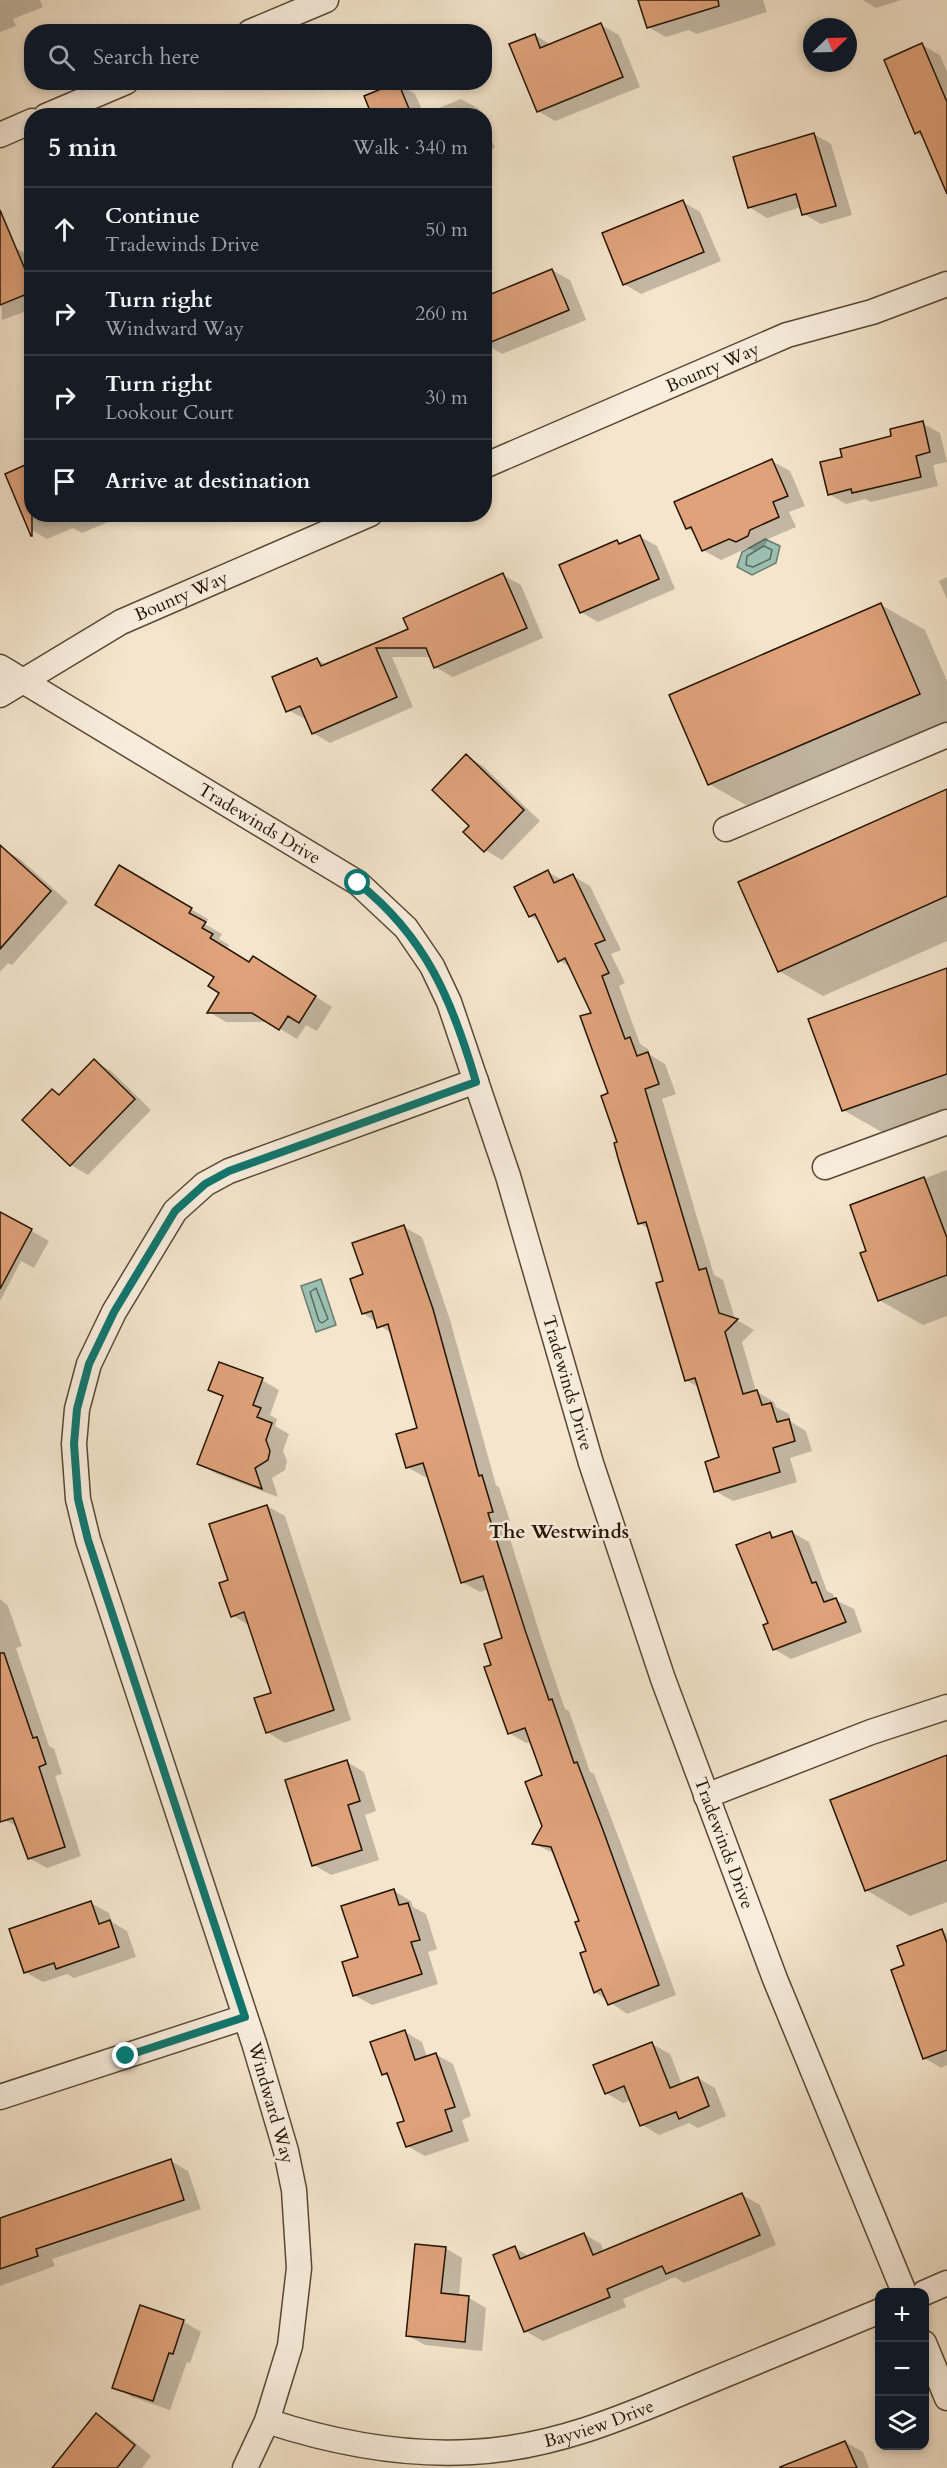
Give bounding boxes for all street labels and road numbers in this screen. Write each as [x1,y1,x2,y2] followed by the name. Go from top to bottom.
[662,336,764,398] street label: Bounty Way
[131,564,232,627] street label: Bounty Way
[193,777,325,870] street label: Tradewinds Drive
[537,1313,599,1453] street label: Tradewinds Drive
[688,1773,760,1913] street label: Tradewinds Drive
[241,2038,300,2167] street label: Windward Way
[541,2393,658,2454] street label: Bayview Drive

